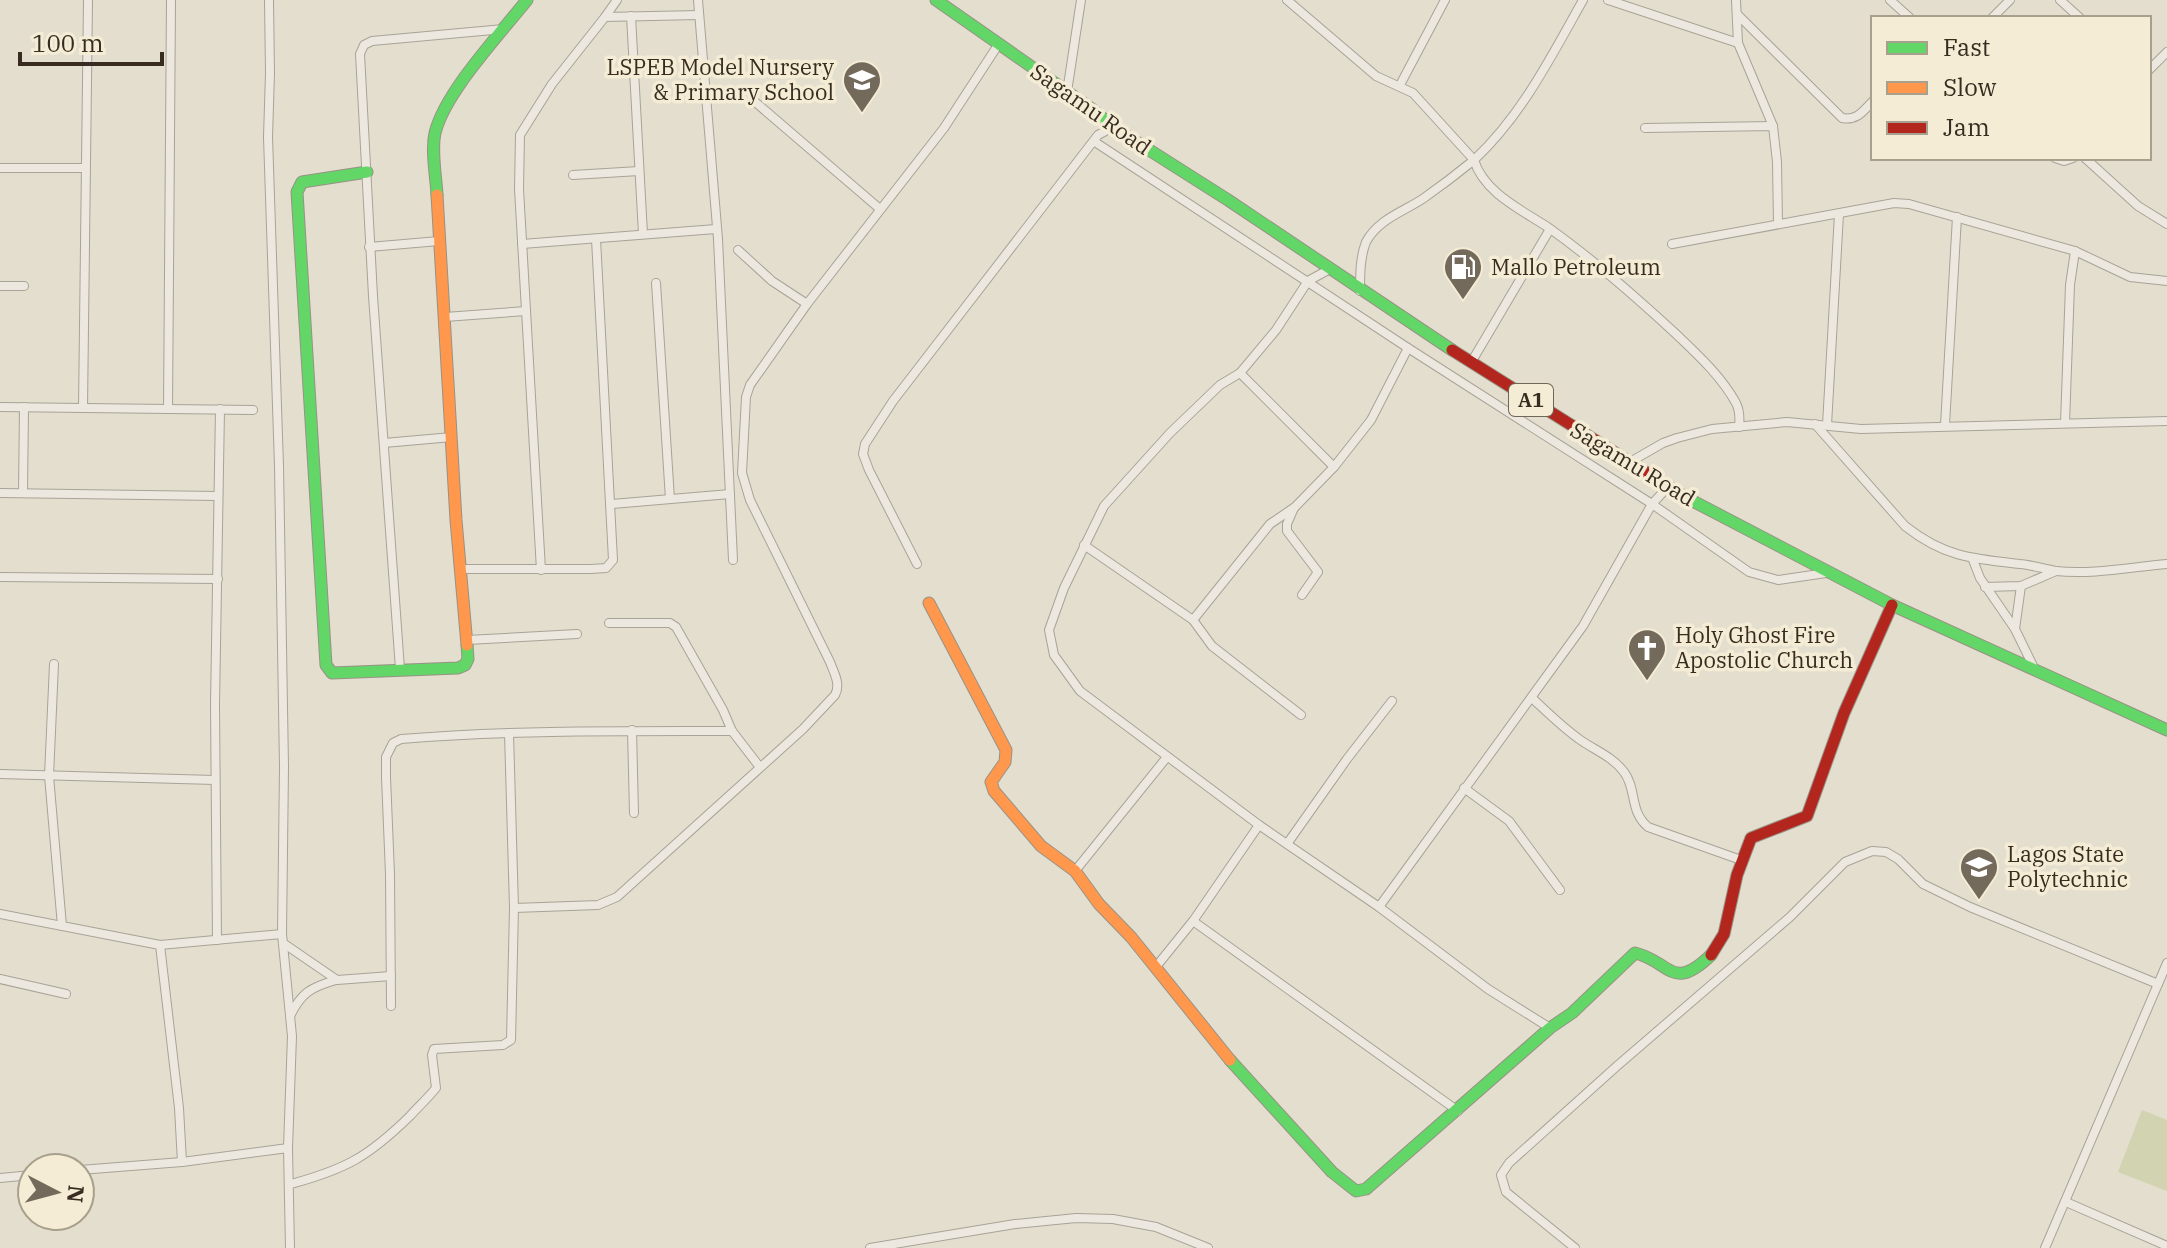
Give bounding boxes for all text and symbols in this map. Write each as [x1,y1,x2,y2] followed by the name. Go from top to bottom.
[20,16,162,66] scale bar
[1871,16,2151,160] legend
[32,27,104,59] text: 100 m
[1943,31,1990,63] text: Fast
[606,52,834,106] place label: LSPEB Model Nursery & Primary School
[1025,56,1157,161] street label: Sagamu Road
[841,59,883,114] school or university icon: LSPEB Model Nursery & Primary School
[1943,71,1997,103] text: Slow
[1943,111,1990,143] text: Jam
[1442,246,1484,301] fuel station icon: Mallo Petroleum
[1491,252,1661,281] place label: Mallo Petroleum
[1509,384,1553,416] road number: A1
[1565,415,1701,512] street label: Sagamu Road
[1675,620,1853,674] place label: Holy Ghost Fire Apostolic Church
[1626,627,1668,682] church icon: Holy Ghost Fire Apostolic Church
[2007,839,2128,893] place label: Lagos State Polytechnic
[1958,846,2000,901] school or university icon: Lagos State Polytechnic
[16,1152,96,1232] north arrow
[61,1184,92,1204] text: N

